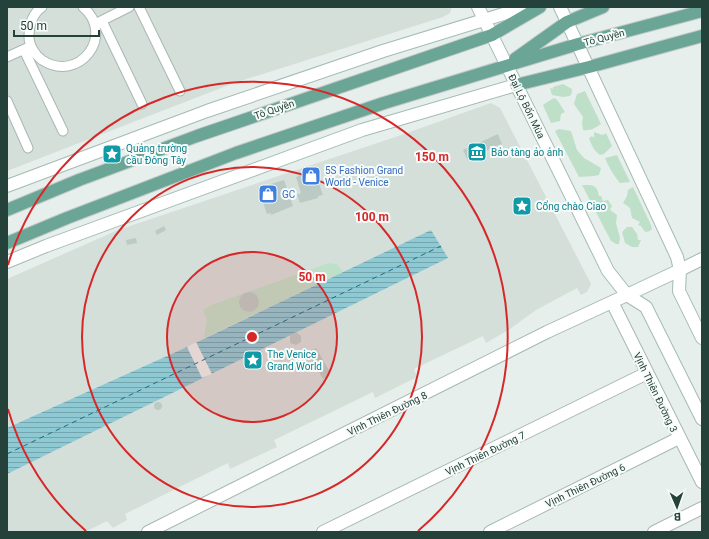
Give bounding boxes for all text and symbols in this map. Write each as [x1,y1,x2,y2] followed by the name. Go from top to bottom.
[14,12,99,38] scale bar
[20,19,47,33] text: 50 m
[583,27,626,48] street label: Tô Quyền
[505,72,548,141] street label: Đại Lộ Bốn Mùa
[253,98,296,121] street label: Tô Quyền
[466,141,488,163] museum icon: Bảo tàng ảo ảnh
[101,143,123,165] place icon: Quảng trường cầu Đông Tây
[126,143,187,166] place label: Quảng trường cầu Đông Tây
[491,147,563,158] place label: Bảo tàng ảo ảnh
[415,150,449,164] text: 150 m
[300,165,322,187] shop icon: 5S Fashion Grand World - Venice
[325,165,403,188] place label: 5S Fashion Grand World - Venice
[257,183,279,205] shop icon: GC
[282,189,296,200] place label: GC
[511,195,533,217] place icon: Cổng chào Ciao
[536,200,607,212] place label: Cổng chào Ciao
[355,210,389,224] text: 100 m
[298,270,326,284] text: 50 m
[245,330,259,344] centre of rings
[242,349,264,371] place icon: The Venice Grand World
[267,349,322,372] place label: The Venice Grand World
[631,351,680,434] street label: Vịnh Thiên Đường 3
[346,389,430,438] street label: Vịnh Thiên Đường 8
[444,429,528,478] street label: Vịnh Thiên Đường 7
[544,461,628,510] street label: Vịnh Thiên Đường 6
[657,487,697,527] north arrow
[674,510,681,523] text: B

